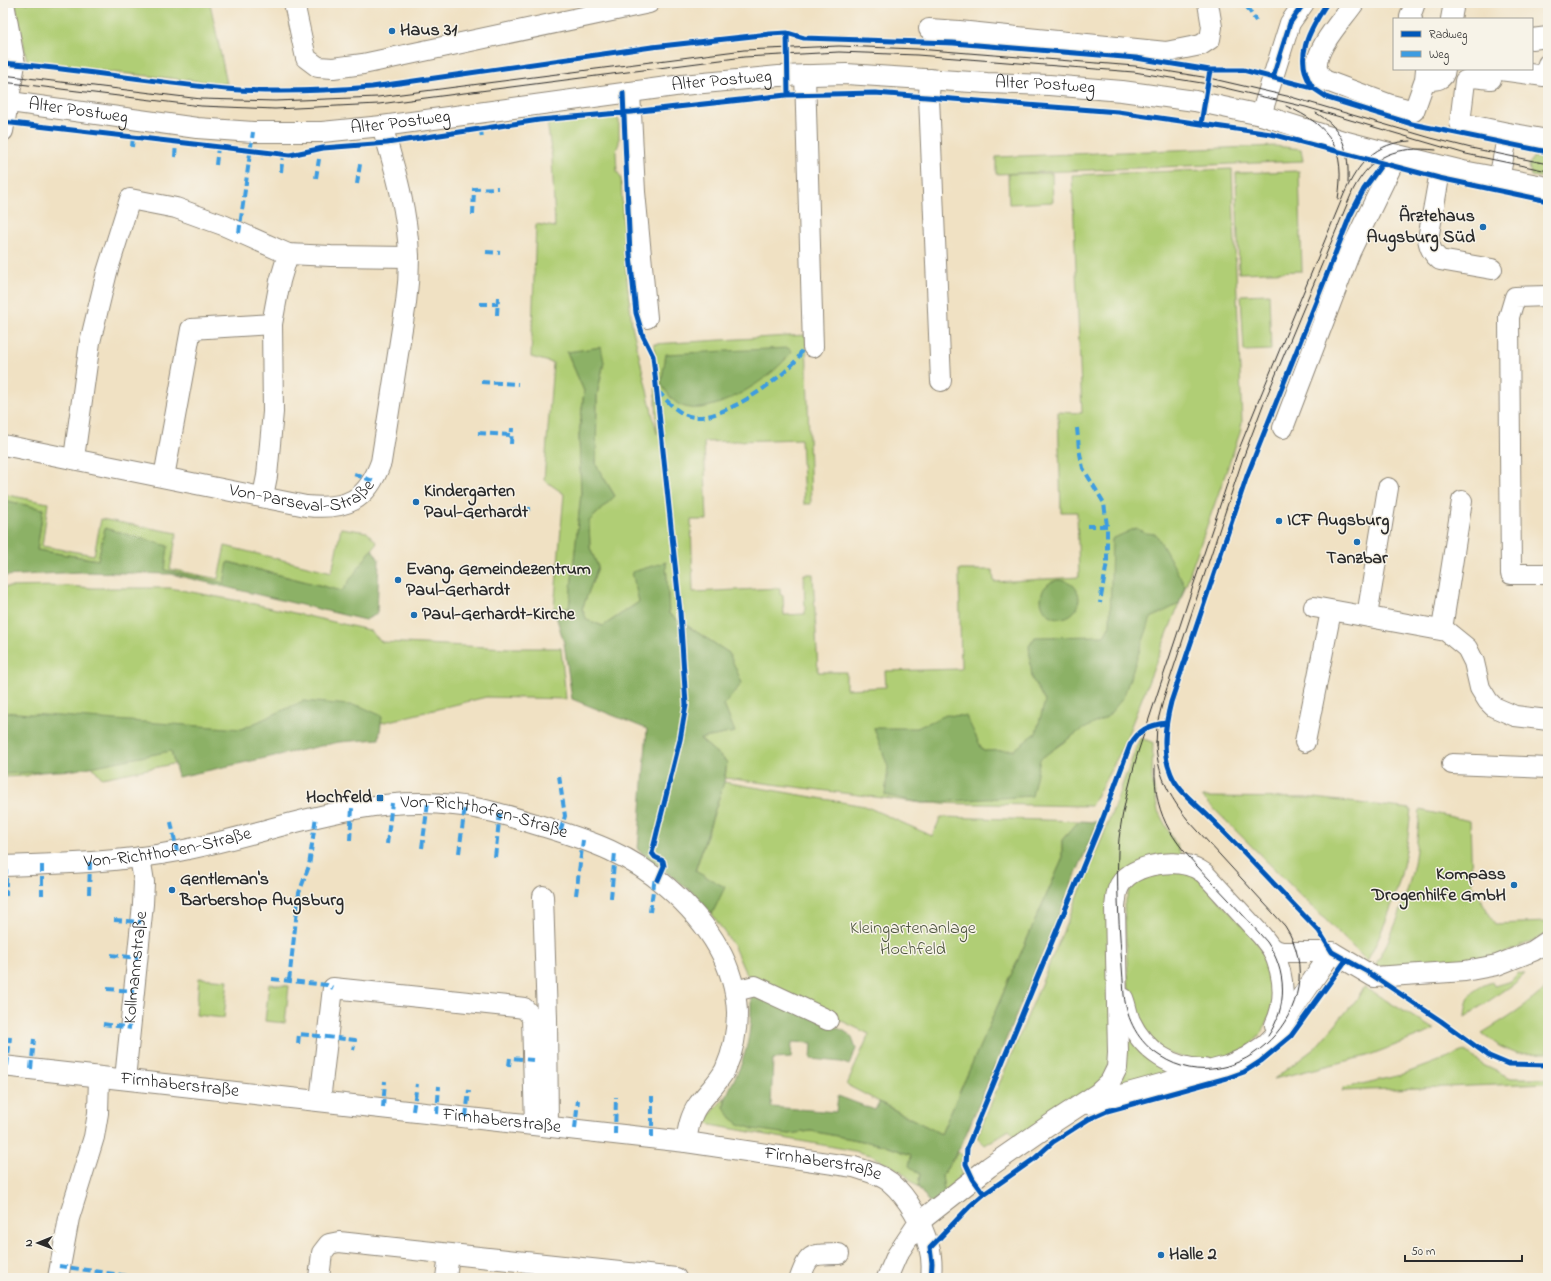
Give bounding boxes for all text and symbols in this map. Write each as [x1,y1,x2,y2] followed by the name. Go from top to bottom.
[400,18,458,44] place label: Haus 31
[1393,18,1533,70] legend
[387,26,397,36] marker: Haus 31
[1429,26,1468,45] text: Radweg
[1429,46,1449,65] text: Weg
[670,64,773,99] street label: Alter Postweg
[995,70,1096,103] street label: Alter Postweg
[27,92,130,132] street label: Alter Postweg
[349,104,452,142] street label: Alter Postweg
[1367,204,1476,252] place label: Ärztehaus Augsburg Süd
[1478,222,1488,232] marker: Ärztehaus Augsburg Süd
[226,474,383,520] street label: Von-Parseval-Straße
[424,479,529,526] place label: Kindergarten Paul-Gerhardt
[411,497,421,507] marker: Kindergarten Paul-Gerhardt
[1287,508,1389,535] place label: ICF Augsburg
[1274,516,1284,526] marker: ICF Augsburg
[1352,537,1362,547] marker: Tanzbar
[1326,546,1388,572] place label: Tanzbar
[406,557,591,604] place label: Evang. Gemeindezentrum Paul-Gerhardt
[393,575,403,585] marker: Evang. Gemeindezentrum Paul-Gerhardt
[422,602,576,628] place label: Paul-Gerhardt-Kirche
[409,610,419,620] marker: Paul-Gerhardt-Kirche
[306,785,373,811] place label: Hochfeld
[399,790,572,847] street label: Von-Richthofen-Straße
[375,793,385,803] marker: Hochfeld
[82,821,255,875] street label: Von-Richthofen-Straße
[1371,862,1506,910] place label: Kompass Drogenhilfe GmbH
[179,867,344,915] place label: Gentleman's Barbershop Augsburg
[1509,880,1519,890] marker: Kompass Drogenhilfe GmbH
[167,885,177,895] marker: Gentleman's Barbershop Augsburg
[118,909,155,1025] street label: Kollmannstraße
[850,916,977,963] park label: Kleingartenanlage Hochfeld
[118,1066,241,1105] street label: Firnhaberstraße
[440,1102,563,1141] street label: Firnhaberstraße
[762,1141,887,1189] street label: Firnhaberstraße
[18,1223,58,1263] north arrow
[1405,1237,1522,1263] scale bar
[21,1239,37,1247] text: N
[1169,1242,1217,1268] place label: Halle 2
[1411,1243,1435,1261] text: 50 m
[1156,1250,1166,1260] marker: Halle 2

